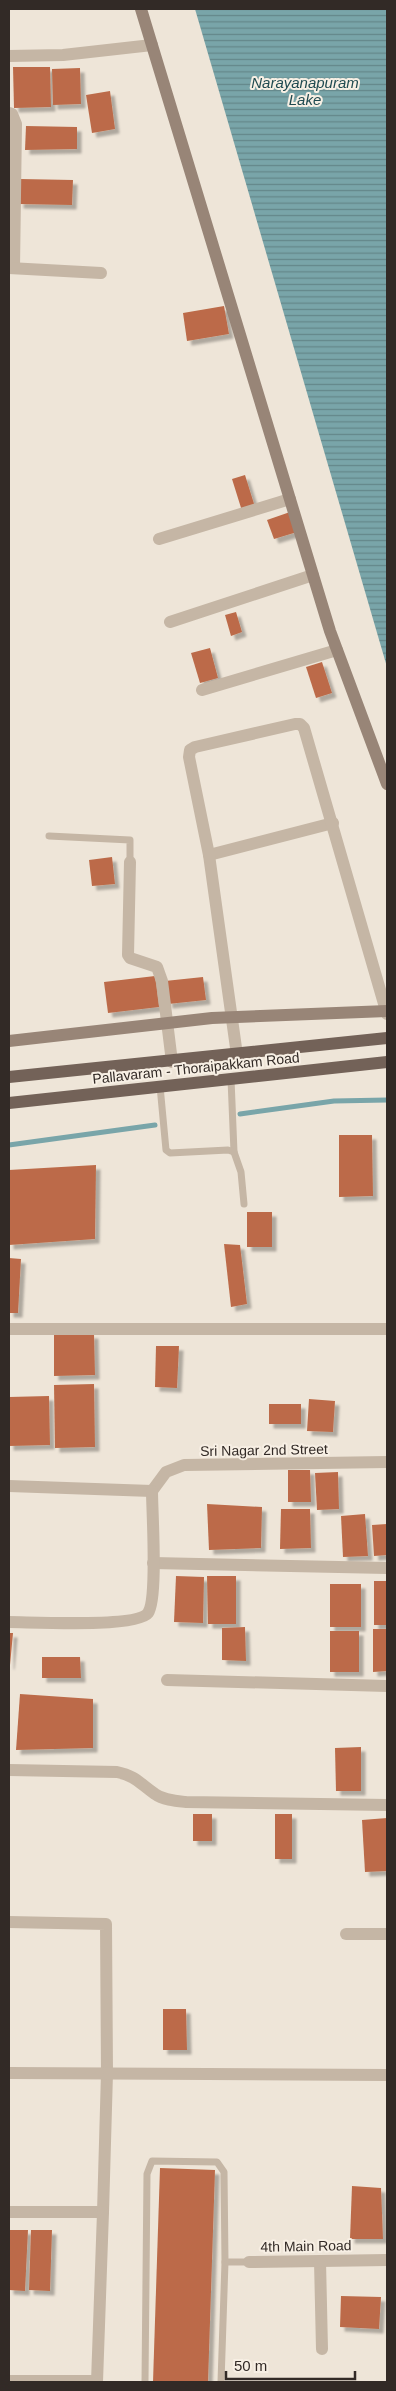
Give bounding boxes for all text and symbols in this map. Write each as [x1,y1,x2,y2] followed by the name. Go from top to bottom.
[251,74,359,108] water label: Narayanapuram Lake
[92,1049,300,1087] street label: Pallavaram - Thoraipakkam Road
[200,1441,328,1459] street label: Sri Nagar 2nd Street
[260,2237,352,2255] street label: 4th Main Road
[226,2348,355,2380] scale bar
[234,2357,267,2374] text: 50 m

